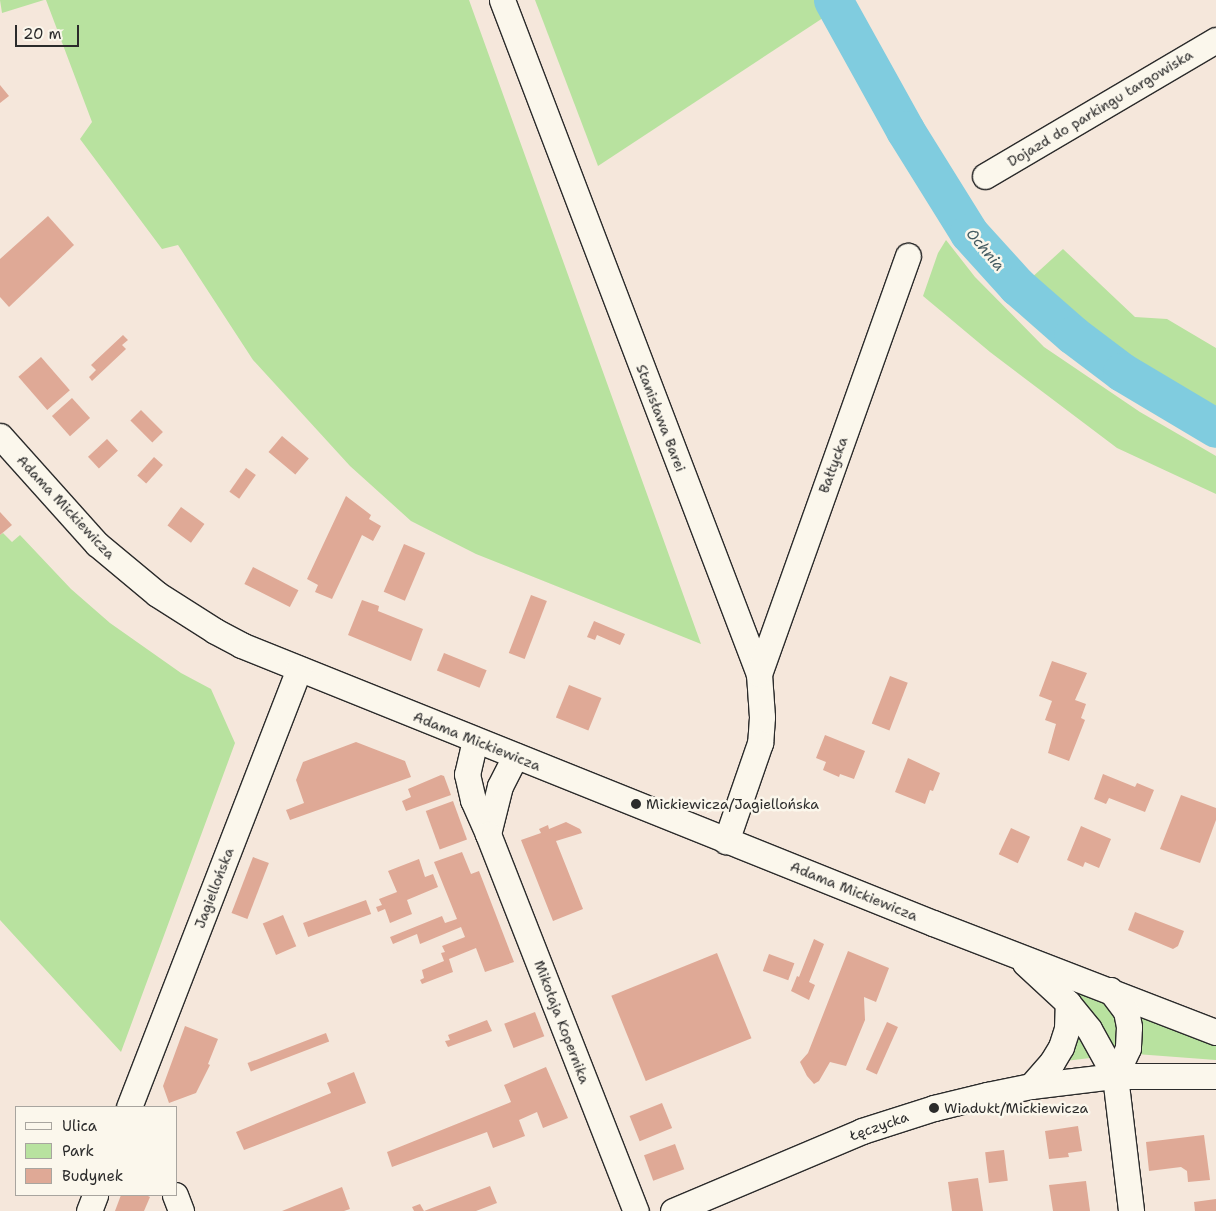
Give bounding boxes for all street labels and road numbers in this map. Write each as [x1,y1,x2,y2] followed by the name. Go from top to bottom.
[1004,46,1196,170] street label: Dojazd do parkingu targowiska
[633,362,689,474] street label: Stanisława Barei
[815,435,851,495] street label: Bałtycka
[14,452,118,562] street label: Adama Mickiewicza
[411,708,543,774] street label: Adama Mickiewicza
[191,845,237,931] street label: Jagiellońska
[788,858,920,924] street label: Adama Mickiewicza
[531,958,593,1086] street label: Mikołaja Kopernika
[847,1108,911,1144] street label: Łęczycka

